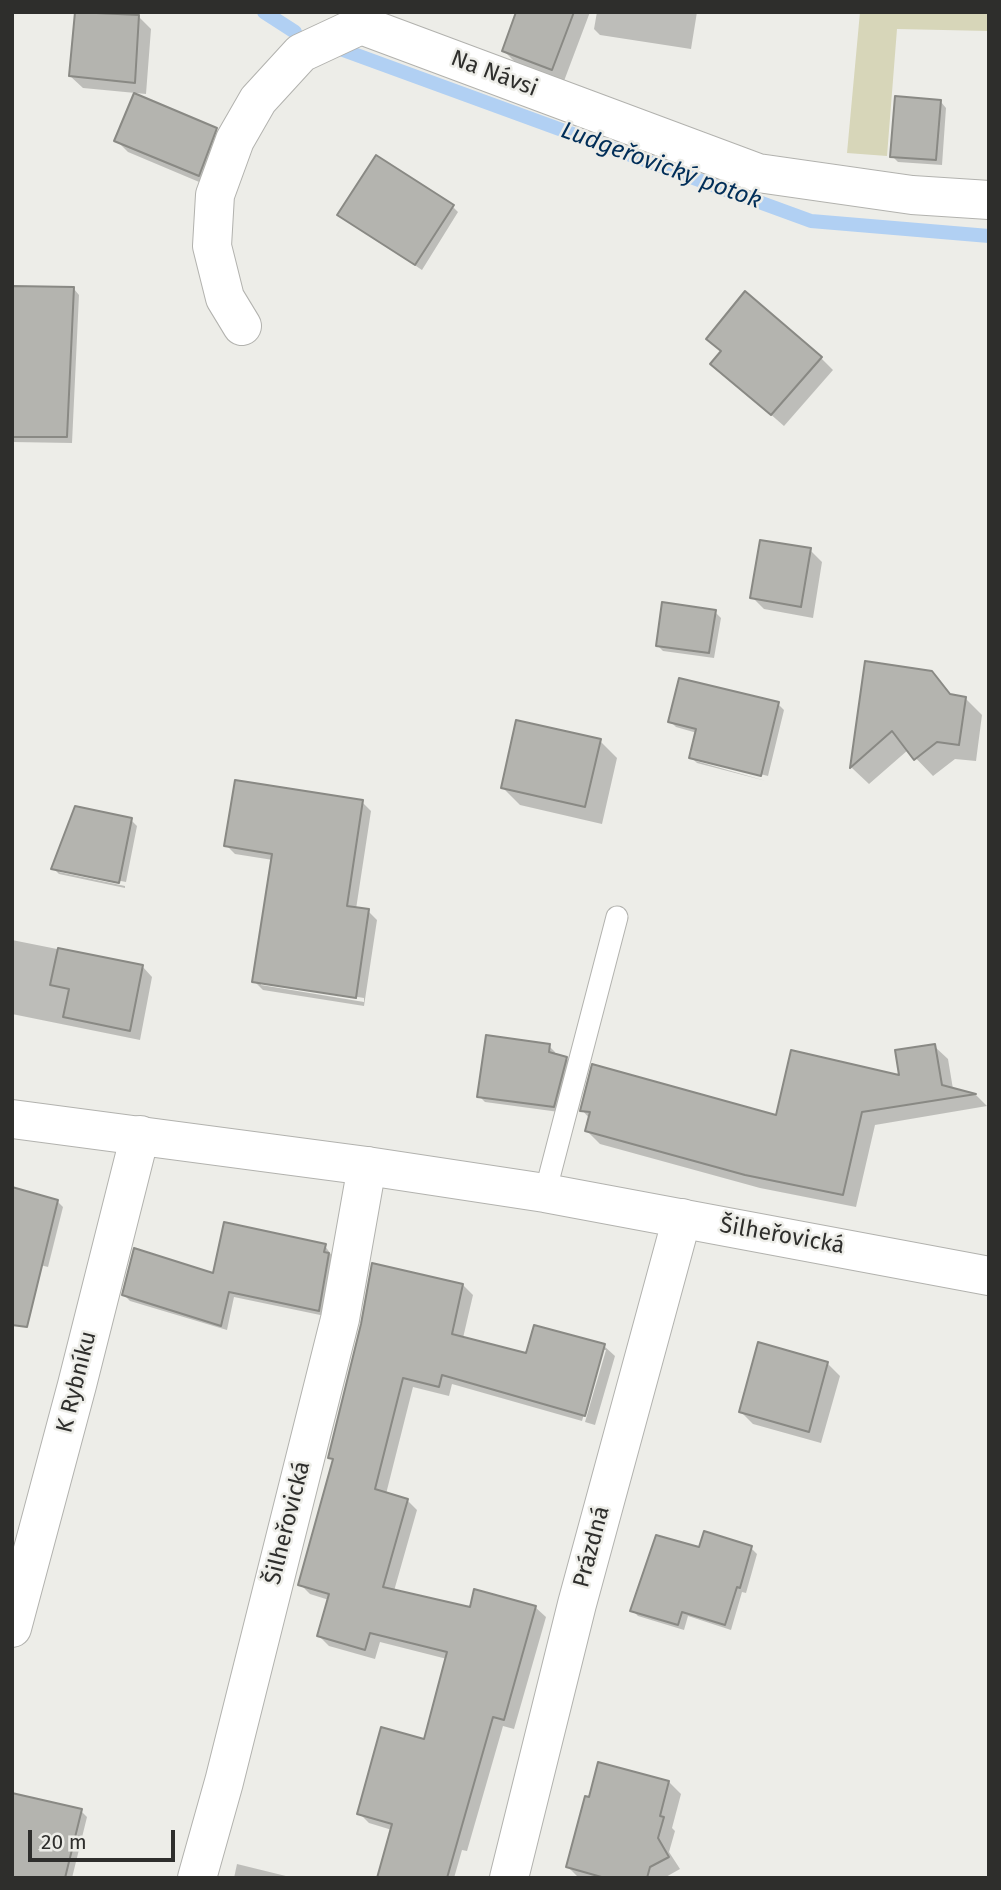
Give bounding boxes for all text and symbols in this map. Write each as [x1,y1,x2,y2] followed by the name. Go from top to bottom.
[447,45,541,103] street label: Na Návsi
[557,116,765,216] water label: Ludgeřovický potok
[718,1211,846,1261] street label: Šilheřovická
[51,1328,103,1436] street label: K Rybníku
[259,1459,317,1587] street label: Šilheřovická
[568,1503,616,1591] street label: Prázdná
[32,1816,178,1860] scale bar
[41,1829,87,1855] text: 20 m

